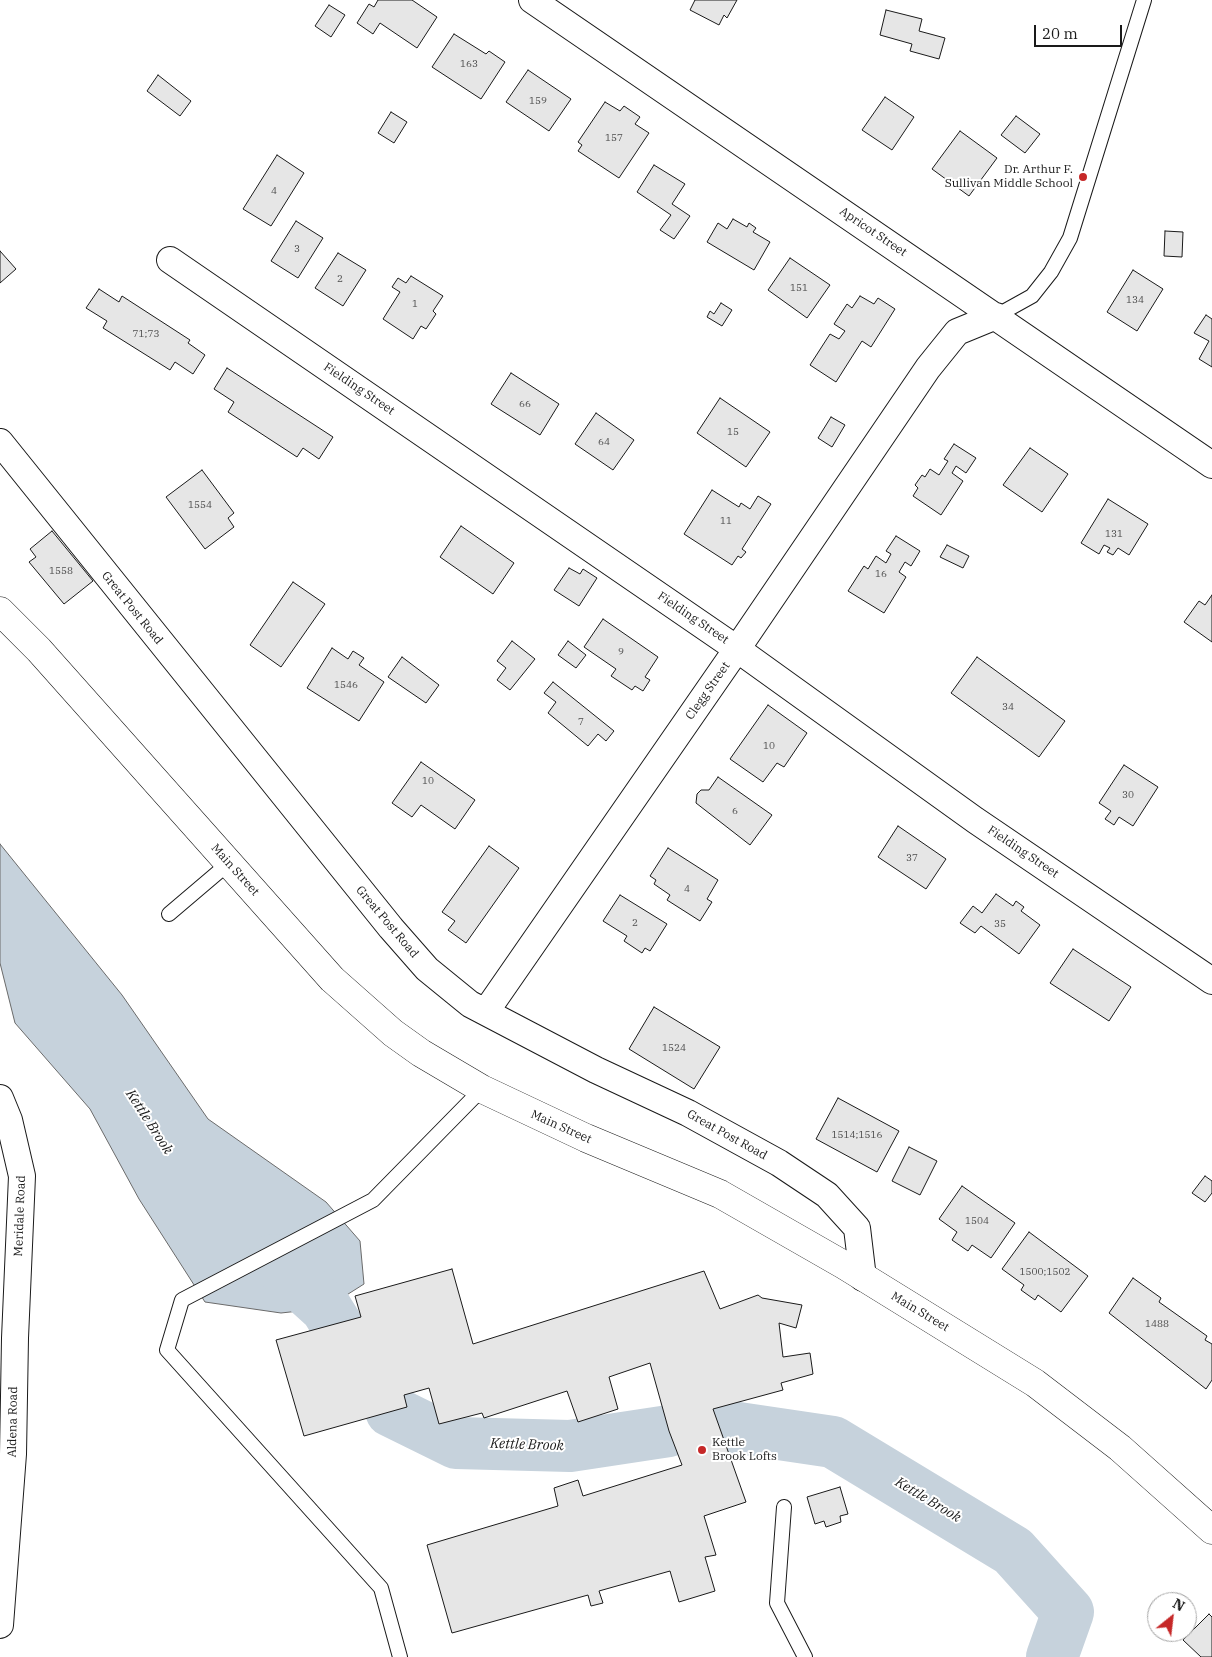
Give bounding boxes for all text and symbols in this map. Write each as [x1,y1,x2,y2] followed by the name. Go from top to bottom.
[1037,15,1124,47] scale bar
[1042,24,1078,43] text: 20 m
[460,58,478,70] house number: 163
[529,95,547,107] house number: 159
[605,132,623,144] house number: 157
[945,163,1073,191] place label: Dr. Arthur F. Sullivan Middle School
[1077,171,1089,183] marker: Dr. Arthur F. Sullivan Middle School
[271,185,277,197] house number: 4
[837,204,909,260] street label: Apricot Street
[294,243,300,255] house number: 3
[337,273,343,285] house number: 2
[790,282,808,294] house number: 151
[1126,294,1144,306] house number: 134
[412,298,418,310] house number: 1
[133,328,159,340] house number: 71;73
[321,360,397,418] street label: Fielding Street
[519,398,531,410] house number: 66
[727,426,739,438] house number: 15
[598,436,610,448] house number: 64
[188,499,212,511] house number: 1554
[720,515,732,527] house number: 11
[1105,528,1123,540] house number: 131
[49,565,73,577] house number: 1558
[875,568,887,580] house number: 16
[98,569,166,647] street label: Great Post Road
[655,589,731,647] street label: Fielding Street
[618,646,624,658] house number: 9
[683,659,733,723] street label: Clegg Street
[334,679,358,691] house number: 1546
[1002,701,1014,713] house number: 34
[578,716,584,728] house number: 7
[763,740,775,752] house number: 10
[422,775,434,787] house number: 10
[1122,789,1134,801] house number: 30
[732,805,738,817] house number: 6
[985,823,1061,881] street label: Fielding Street
[208,841,262,899] street label: Main Street
[906,852,918,864] house number: 37
[353,883,421,961] street label: Great Post Road
[684,883,690,895] house number: 4
[632,917,638,929] house number: 2
[994,918,1006,930] house number: 35
[662,1042,686,1054] house number: 1524
[122,1086,176,1158] water label: Kettle Brook
[528,1107,594,1147] street label: Main Street
[684,1107,770,1163] street label: Great Post Road
[832,1129,882,1141] house number: 1514;1516
[11,1175,29,1257] street label: Meridale Road
[965,1215,989,1227] house number: 1504
[1020,1266,1070,1278] house number: 1500;1502
[888,1289,952,1335] street label: Main Street
[1145,1318,1169,1330] house number: 1488
[5,1386,21,1458] street label: Aldena Road
[490,1435,564,1455] water label: Kettle Brook
[712,1436,777,1464] place label: Kettle Brook Lofts
[696,1444,708,1456] marker: Kettle Brook Lofts
[892,1474,964,1526] water label: Kettle Brook
[1147,1592,1197,1642] north arrow
[1170,1594,1188,1615] text: N

